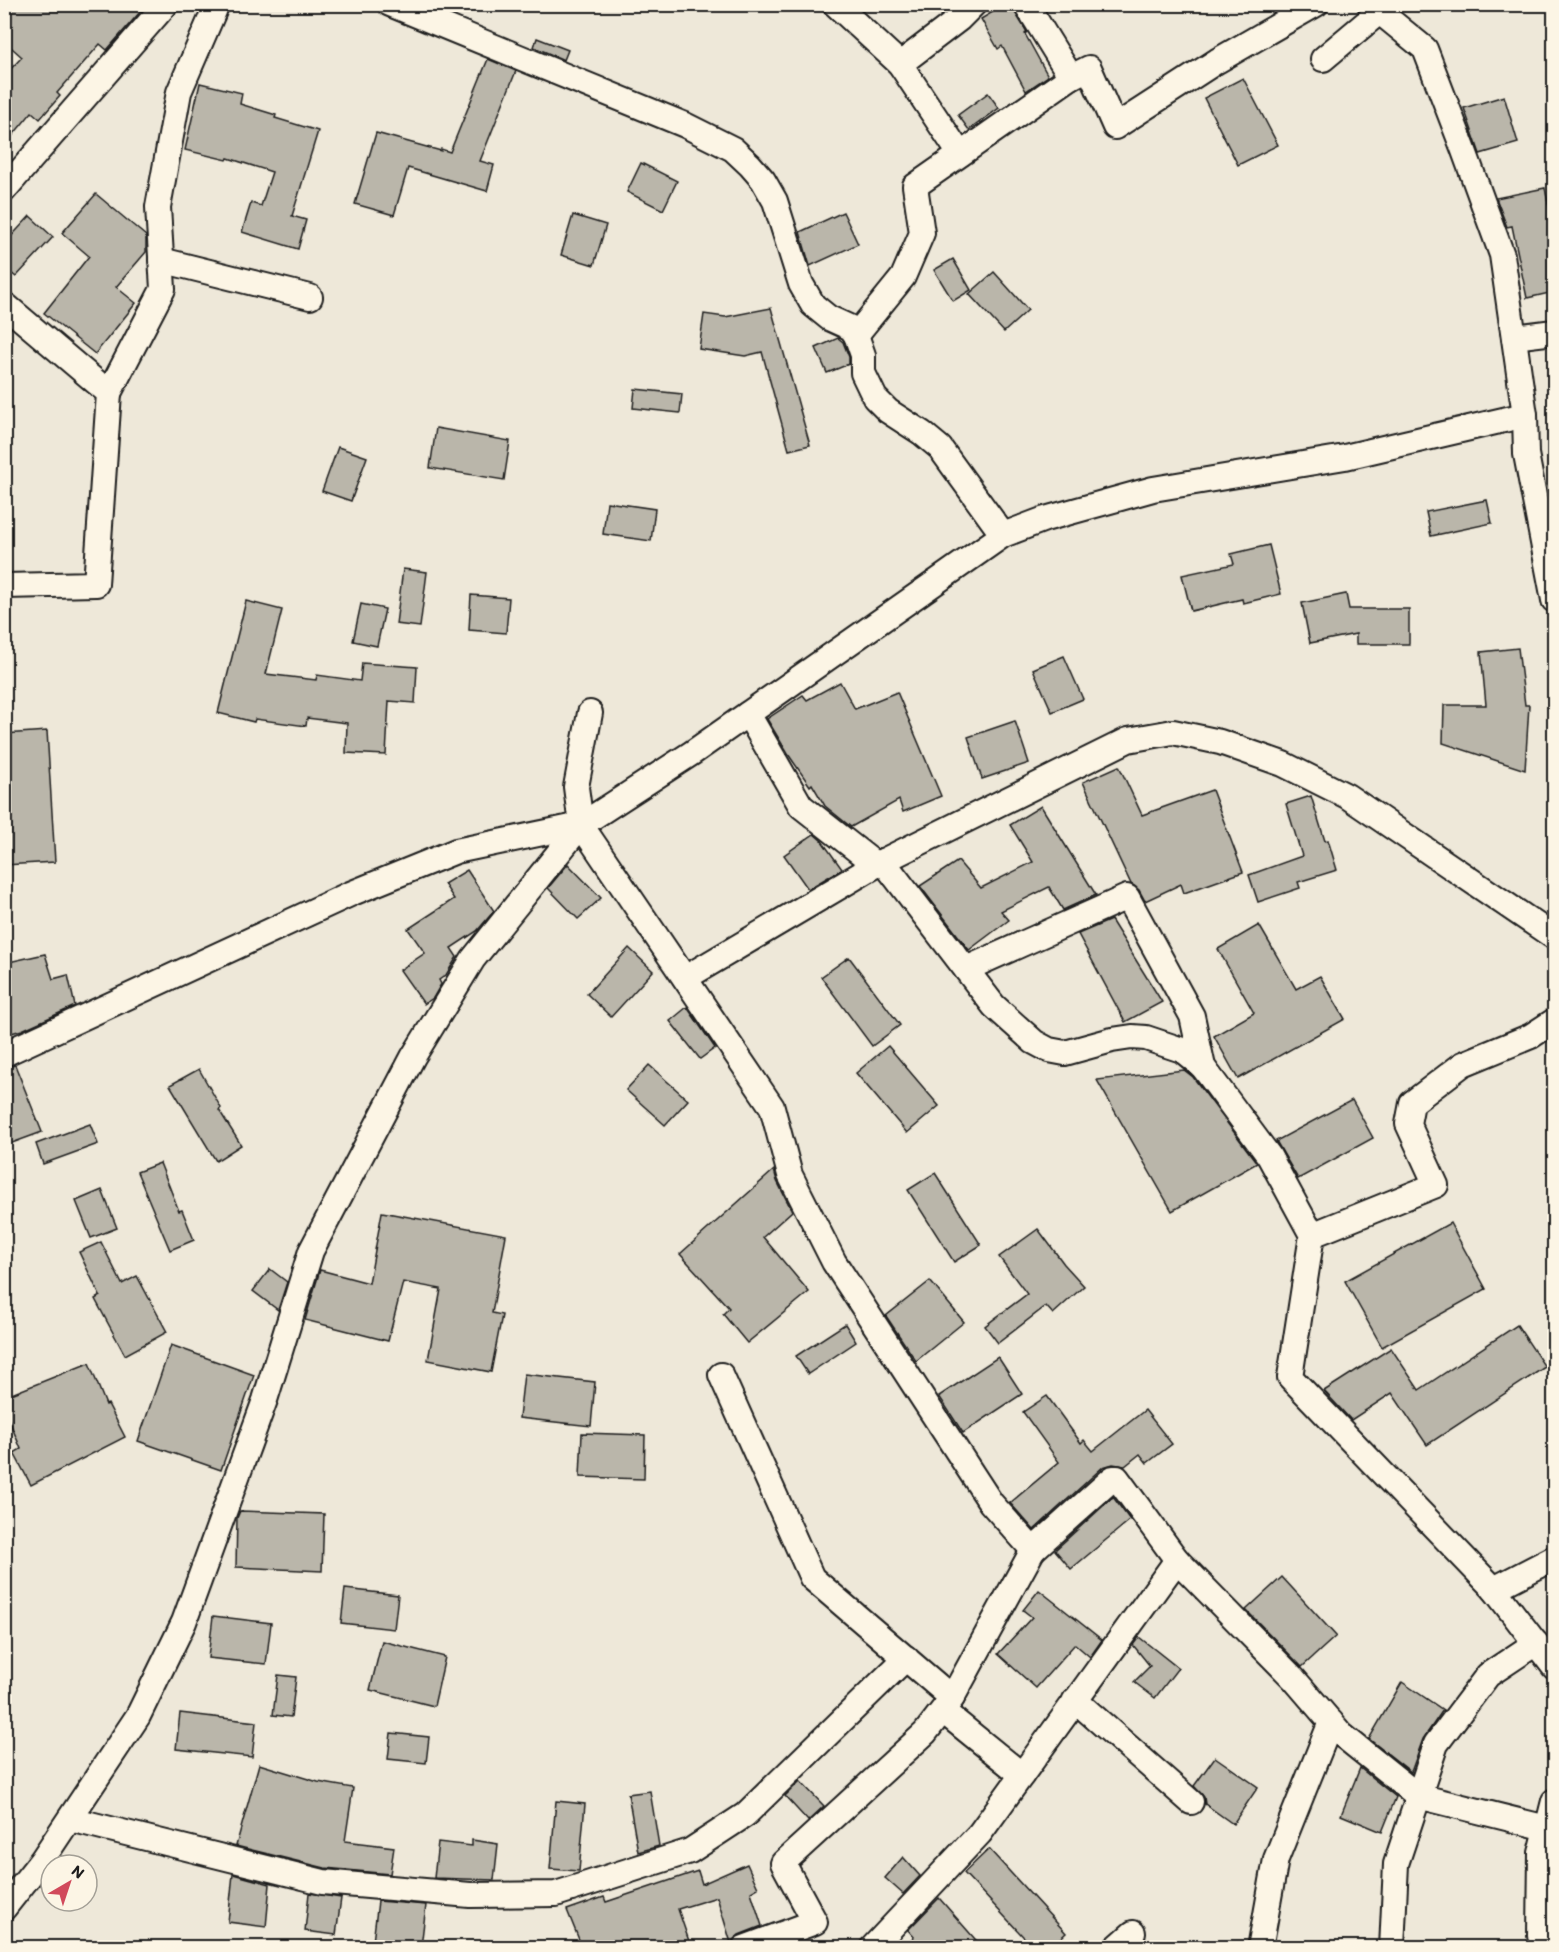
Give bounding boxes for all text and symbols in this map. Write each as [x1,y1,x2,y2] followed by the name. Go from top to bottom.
[39,1853,99,1913] north arrow
[68,1861,88,1883] text: N

